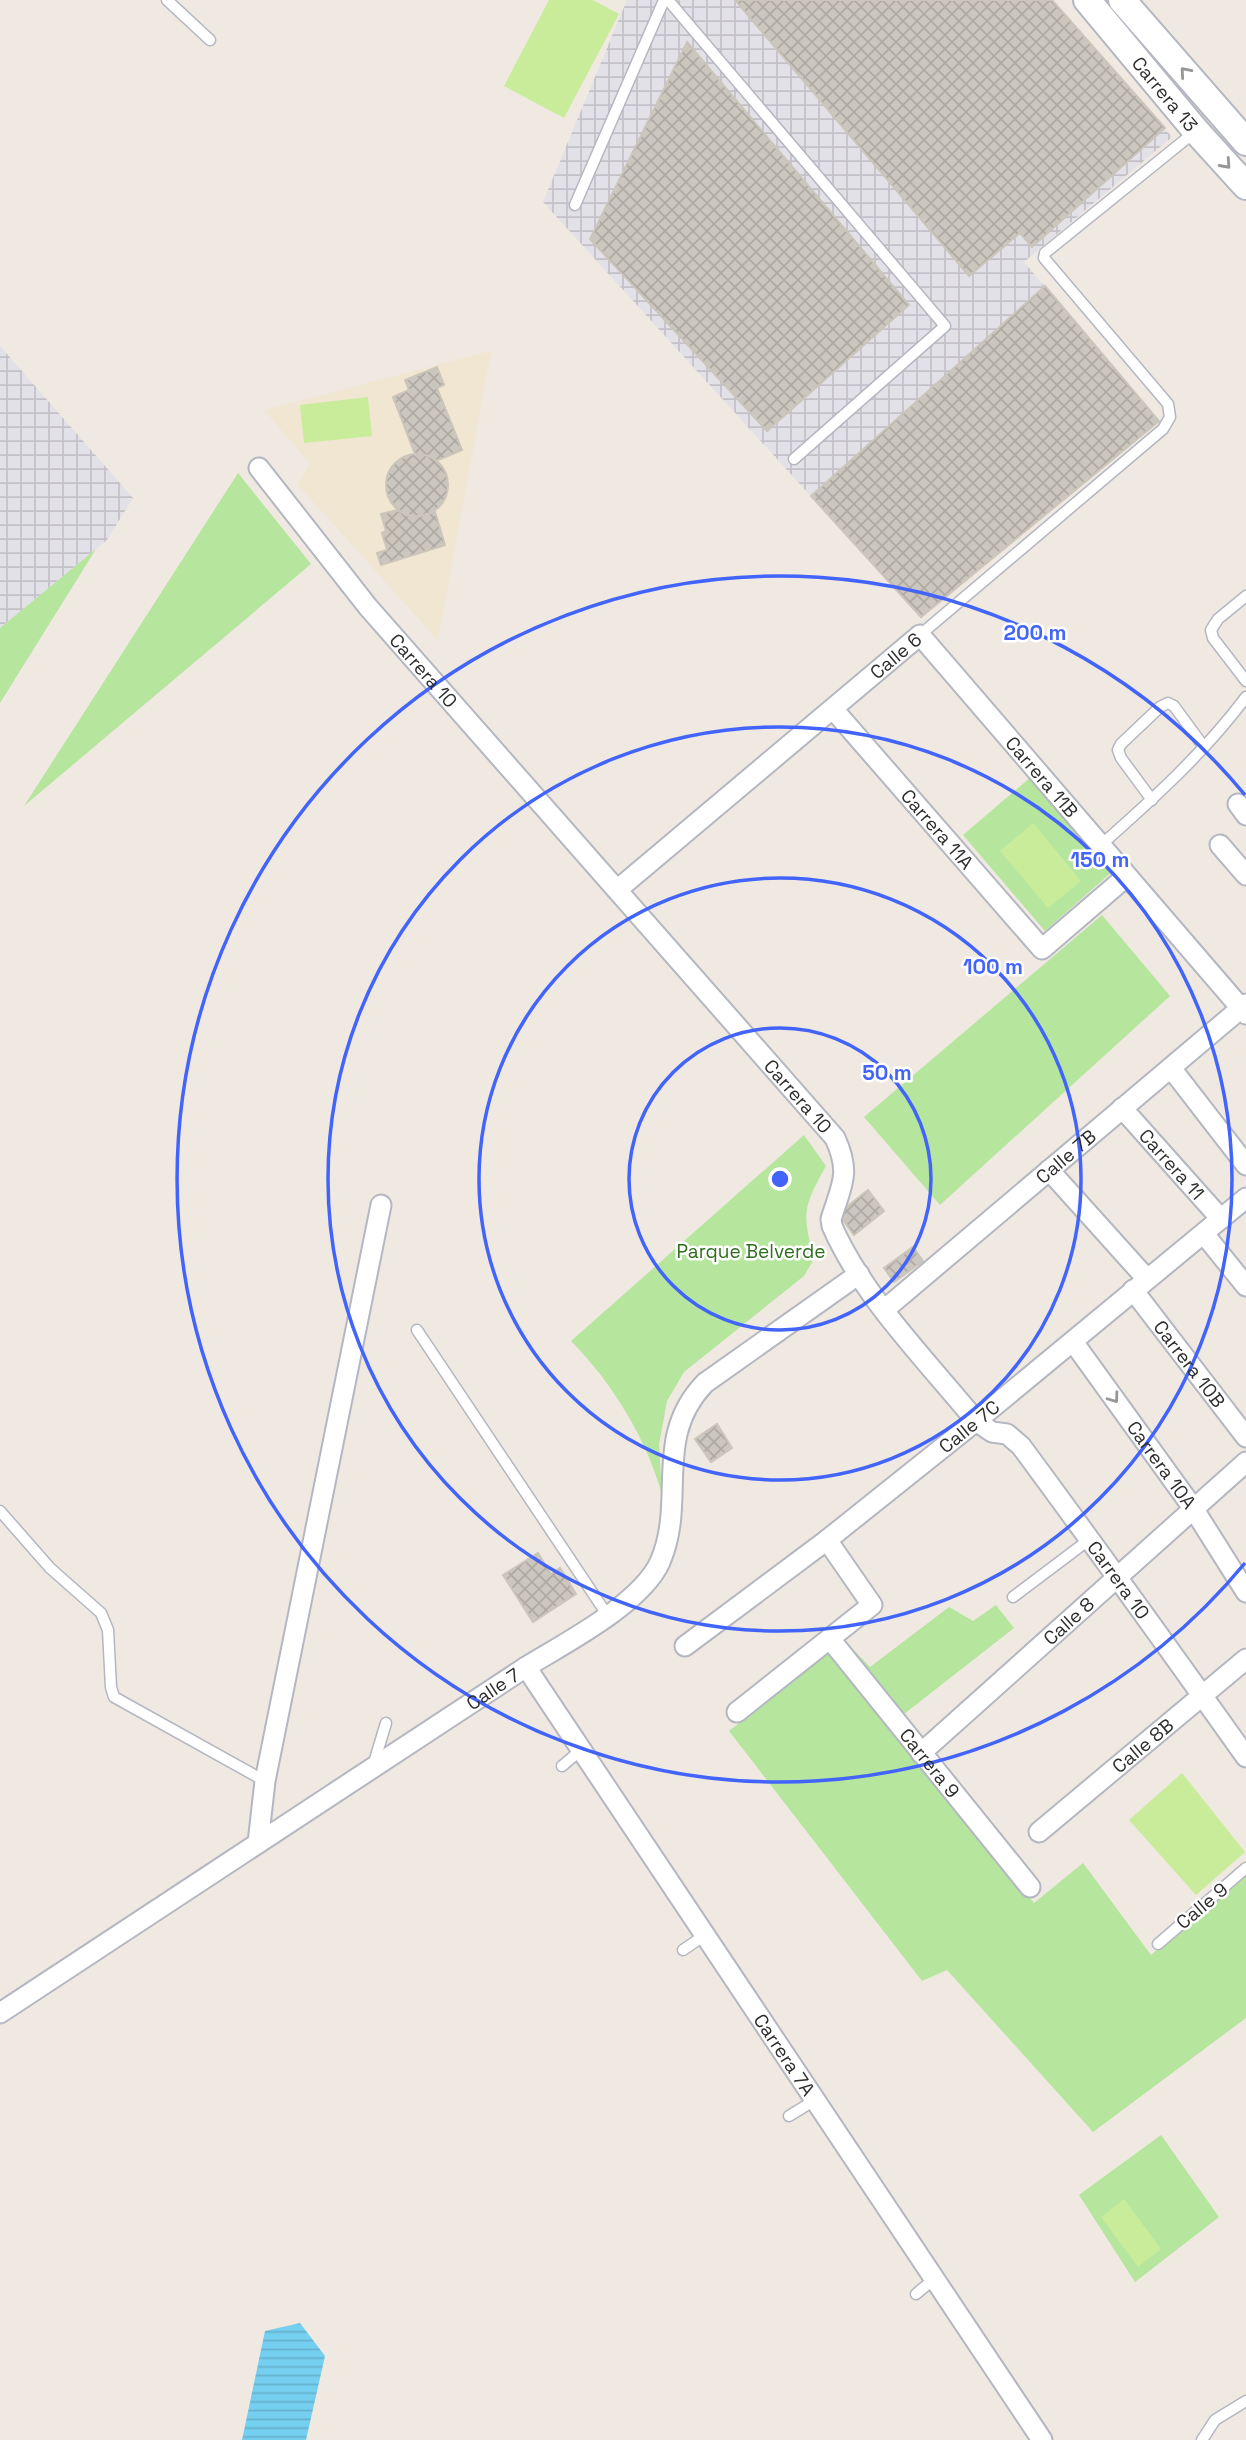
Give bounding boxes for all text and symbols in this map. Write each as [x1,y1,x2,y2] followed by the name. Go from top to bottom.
[1126,51,1204,137] street label: Carrera 13
[1181,68,1193,81] one-way arrow
[1218,156,1230,169] one-way arrow
[1004,619,1066,646] text: 200 m
[864,627,927,685] street label: Calle 6
[384,628,463,713] street label: Carrera 10
[1000,731,1084,823] street label: Carrera 11B
[895,783,979,874] street label: Carrera 11A
[1071,846,1129,873] text: 150 m
[963,953,1023,980] text: 100 m
[759,1054,838,1139] street label: Carrera 10
[862,1059,912,1086] text: 50 m
[1134,1123,1210,1205] street label: Carrera 11
[1030,1124,1101,1189] street label: Calle 7B
[768,1167,792,1191] centre of rings
[677,1239,825,1264] park label: Parque Belverde
[1148,1315,1231,1412] street label: Carrera 10B
[1106,1390,1118,1403] one-way arrow
[933,1394,1005,1459] street label: Calle 7C
[1121,1416,1202,1514] street label: Carrera 10A
[1082,1536,1156,1624] street label: Carrera 10
[1038,1591,1099,1650] street label: Calle 8
[461,1662,525,1716] street label: Calle 7
[1107,1712,1179,1778] street label: Calle 8B
[894,1723,966,1803] street label: Carrera 9
[1171,1877,1233,1935] street label: Calle 9
[748,2009,821,2101] street label: Carrera 7A

